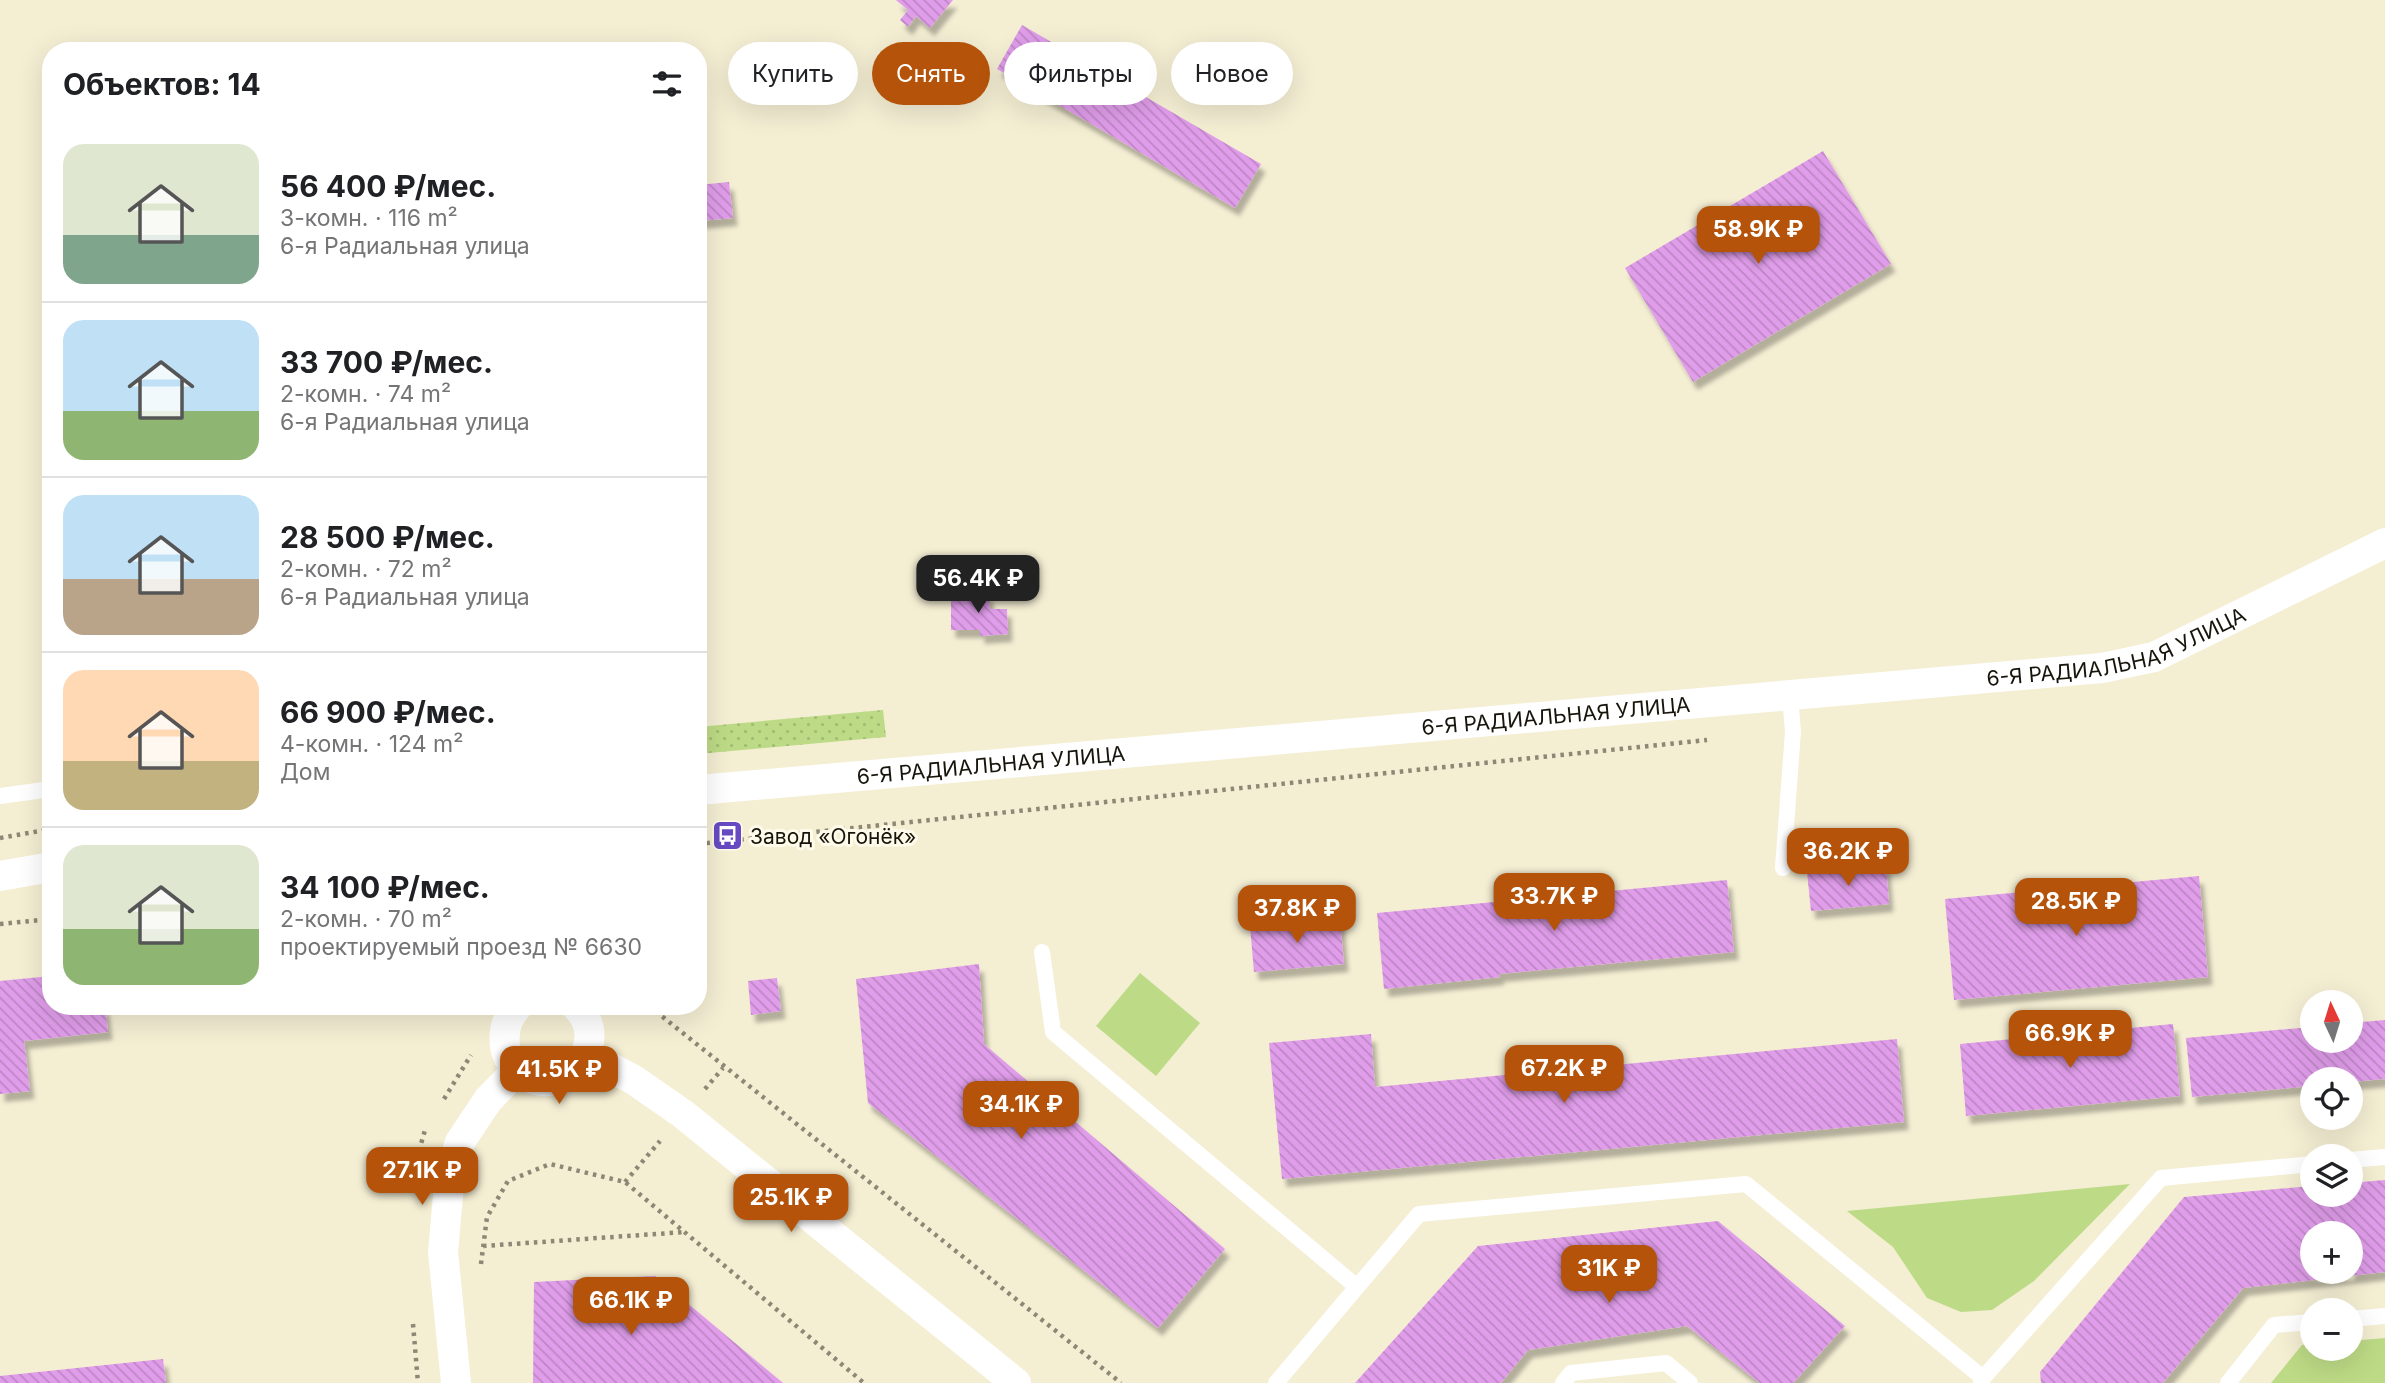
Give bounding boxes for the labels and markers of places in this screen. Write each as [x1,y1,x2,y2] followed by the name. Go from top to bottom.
[1693,206,1823,266] pin: 58.9K ₽
[913,556,1043,615] pin: 56.4K ₽
[710,819,744,853] bus stop icon: Завод «Огонёк»
[750,824,916,849] place label: Завод «Огонёк»
[1783,828,1913,888] pin: 36.2K ₽
[1489,874,1619,933] pin: 33.7K ₽
[2011,878,2141,938] pin: 28.5K ₽
[1232,886,1362,945] pin: 37.8K ₽
[2005,1010,2135,1070] pin: 66.9K ₽
[494,1046,624,1106] pin: 41.5K ₽
[1499,1046,1629,1105] pin: 67.2K ₽
[956,1082,1086,1141] pin: 34.1K ₽
[357,1148,487,1207] pin: 27.1K ₽
[726,1174,856,1234] pin: 25.1K ₽
[1560,1246,1658,1305] pin: 31K ₽
[566,1278,696,1337] pin: 66.1K ₽

